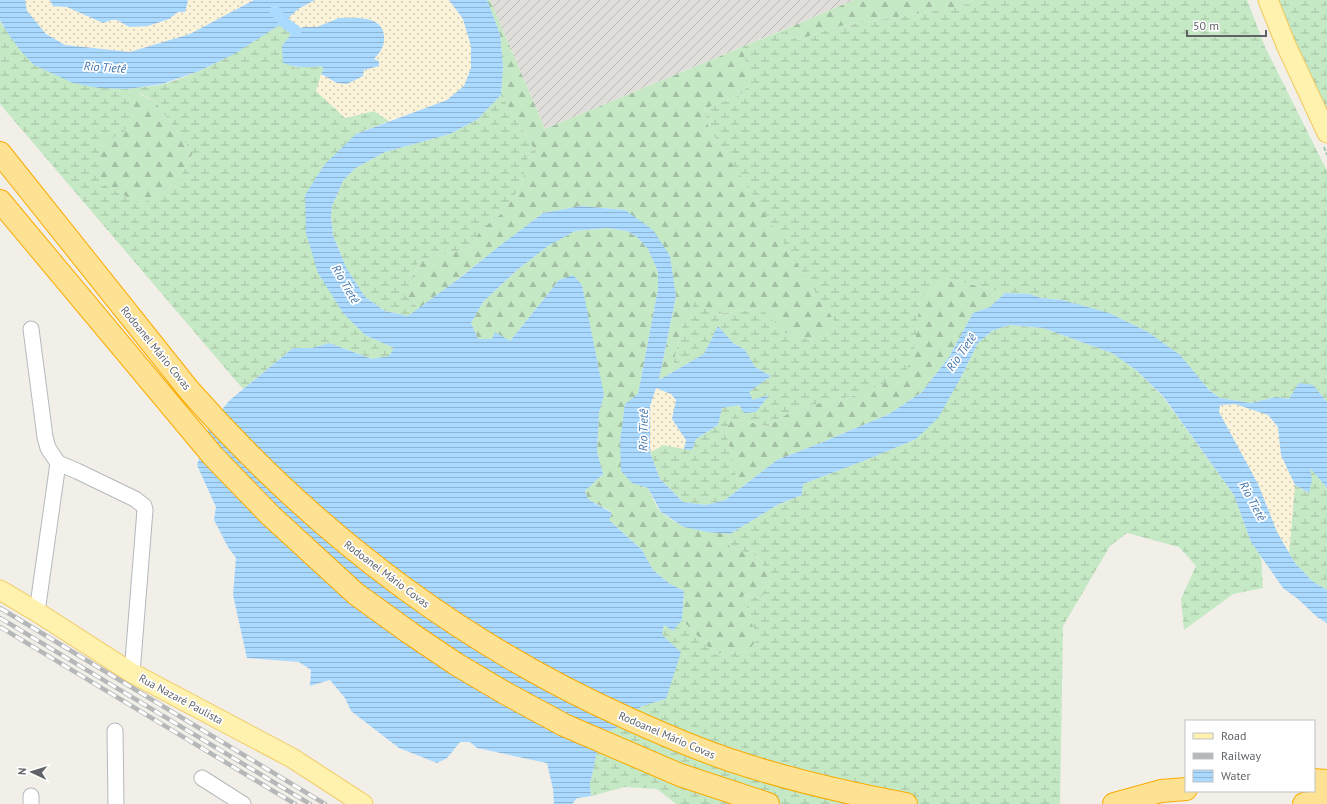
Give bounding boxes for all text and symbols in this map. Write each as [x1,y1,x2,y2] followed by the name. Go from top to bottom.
[1187,12,1266,38] scale bar
[1193,18,1219,33] text: 50 m
[83,58,127,76] water label: Rio Tietê
[329,262,363,307] water label: Rio Tietê
[118,303,194,393] street label: Rodoanel Mário Covas
[943,330,980,374] water label: Rio Tietê
[635,408,651,451] water label: Rio Tietê
[1236,479,1270,524] water label: Rio Tietê
[341,537,433,611] street label: Rodoanel Mário Covas
[136,671,226,727] street label: Rua Nazaré Paulista
[617,708,718,762] street label: Rodoanel Mário Covas
[1185,720,1315,792] legend
[1221,728,1246,743] text: Road
[1221,748,1261,763] text: Railway
[12,752,52,792] north arrow
[15,767,29,775] text: N
[1221,768,1251,783] text: Water

